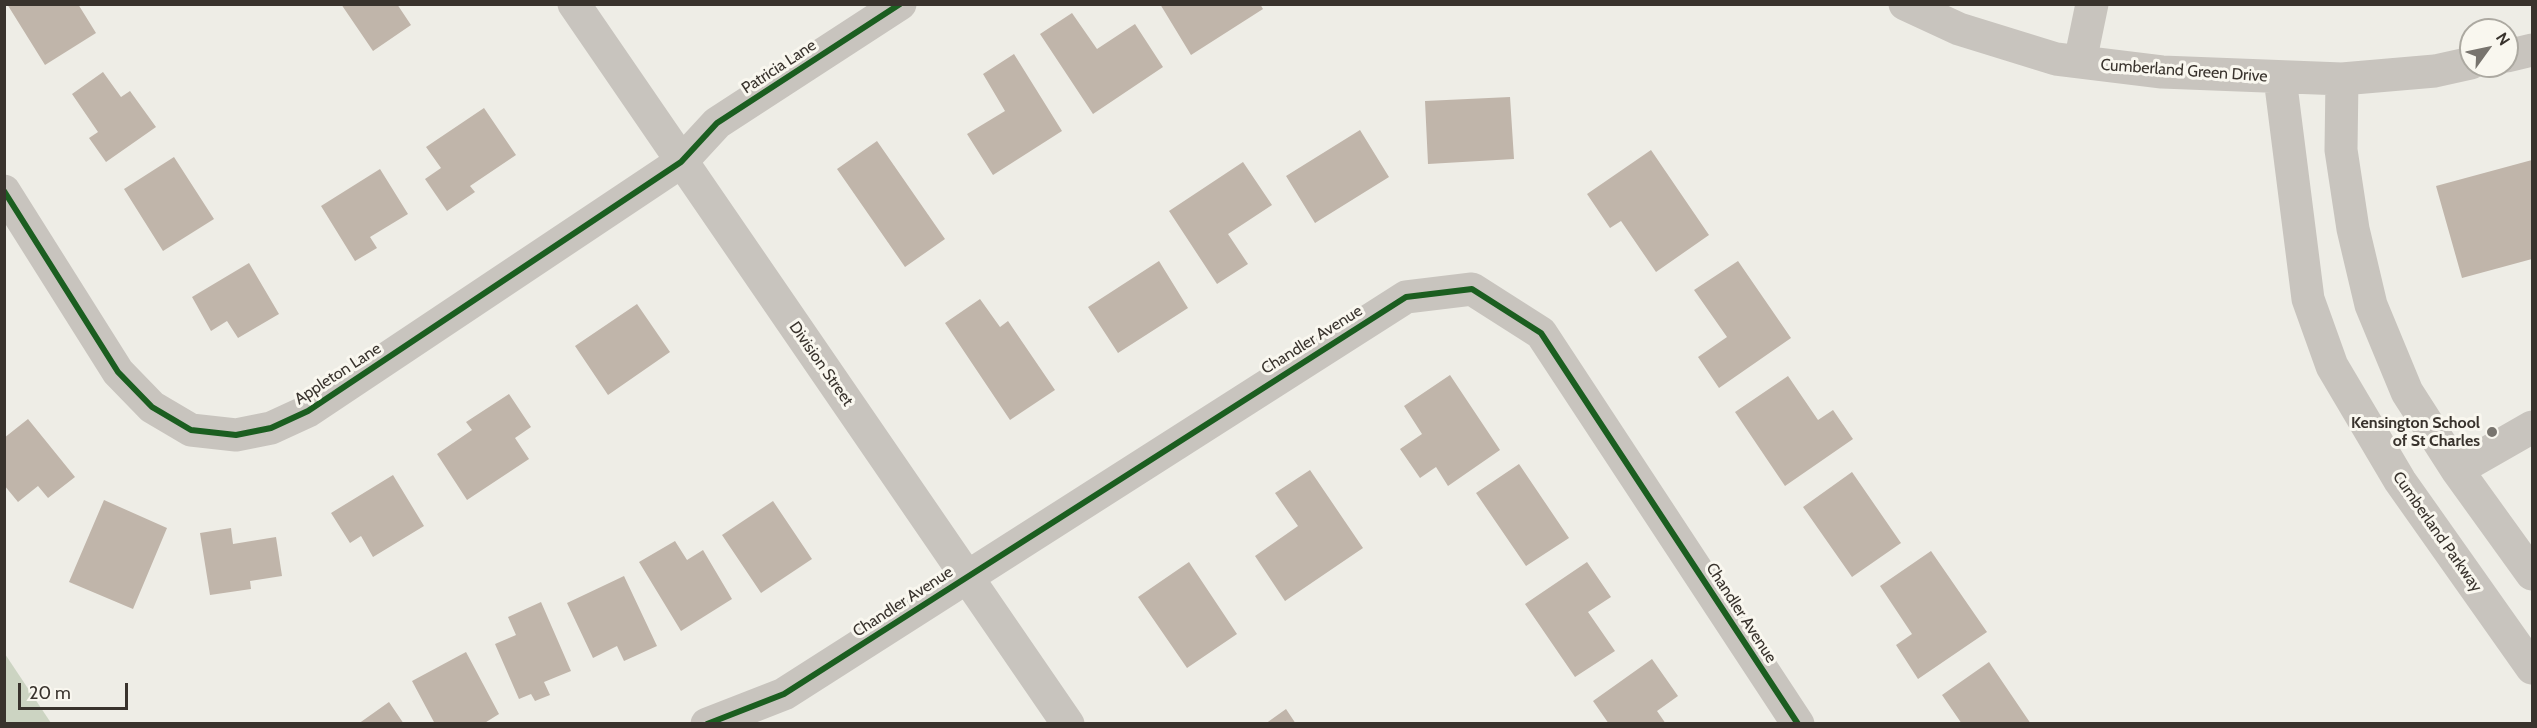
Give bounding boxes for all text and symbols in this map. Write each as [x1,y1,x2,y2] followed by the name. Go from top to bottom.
[2459,18,2519,78] north arrow
[2492,29,2514,49] text: N
[738,36,820,98] street label: Patricia Lane
[2100,56,2268,86] street label: Cumberland Green Drive
[1258,301,1366,379] street label: Chandler Avenue
[785,318,857,410] street label: Division Street
[291,339,385,409] street label: Appleton Lane
[2351,413,2480,451] place label: Kensington School of St Charles
[2485,425,2499,439] marker: Kensington School of St Charles
[2388,468,2486,596] street label: Cumberland Parkway
[1702,559,1780,667] street label: Chandler Avenue
[849,563,957,641] street label: Chandler Avenue
[21,671,130,709] scale bar
[29,682,71,704] text: 20 m

